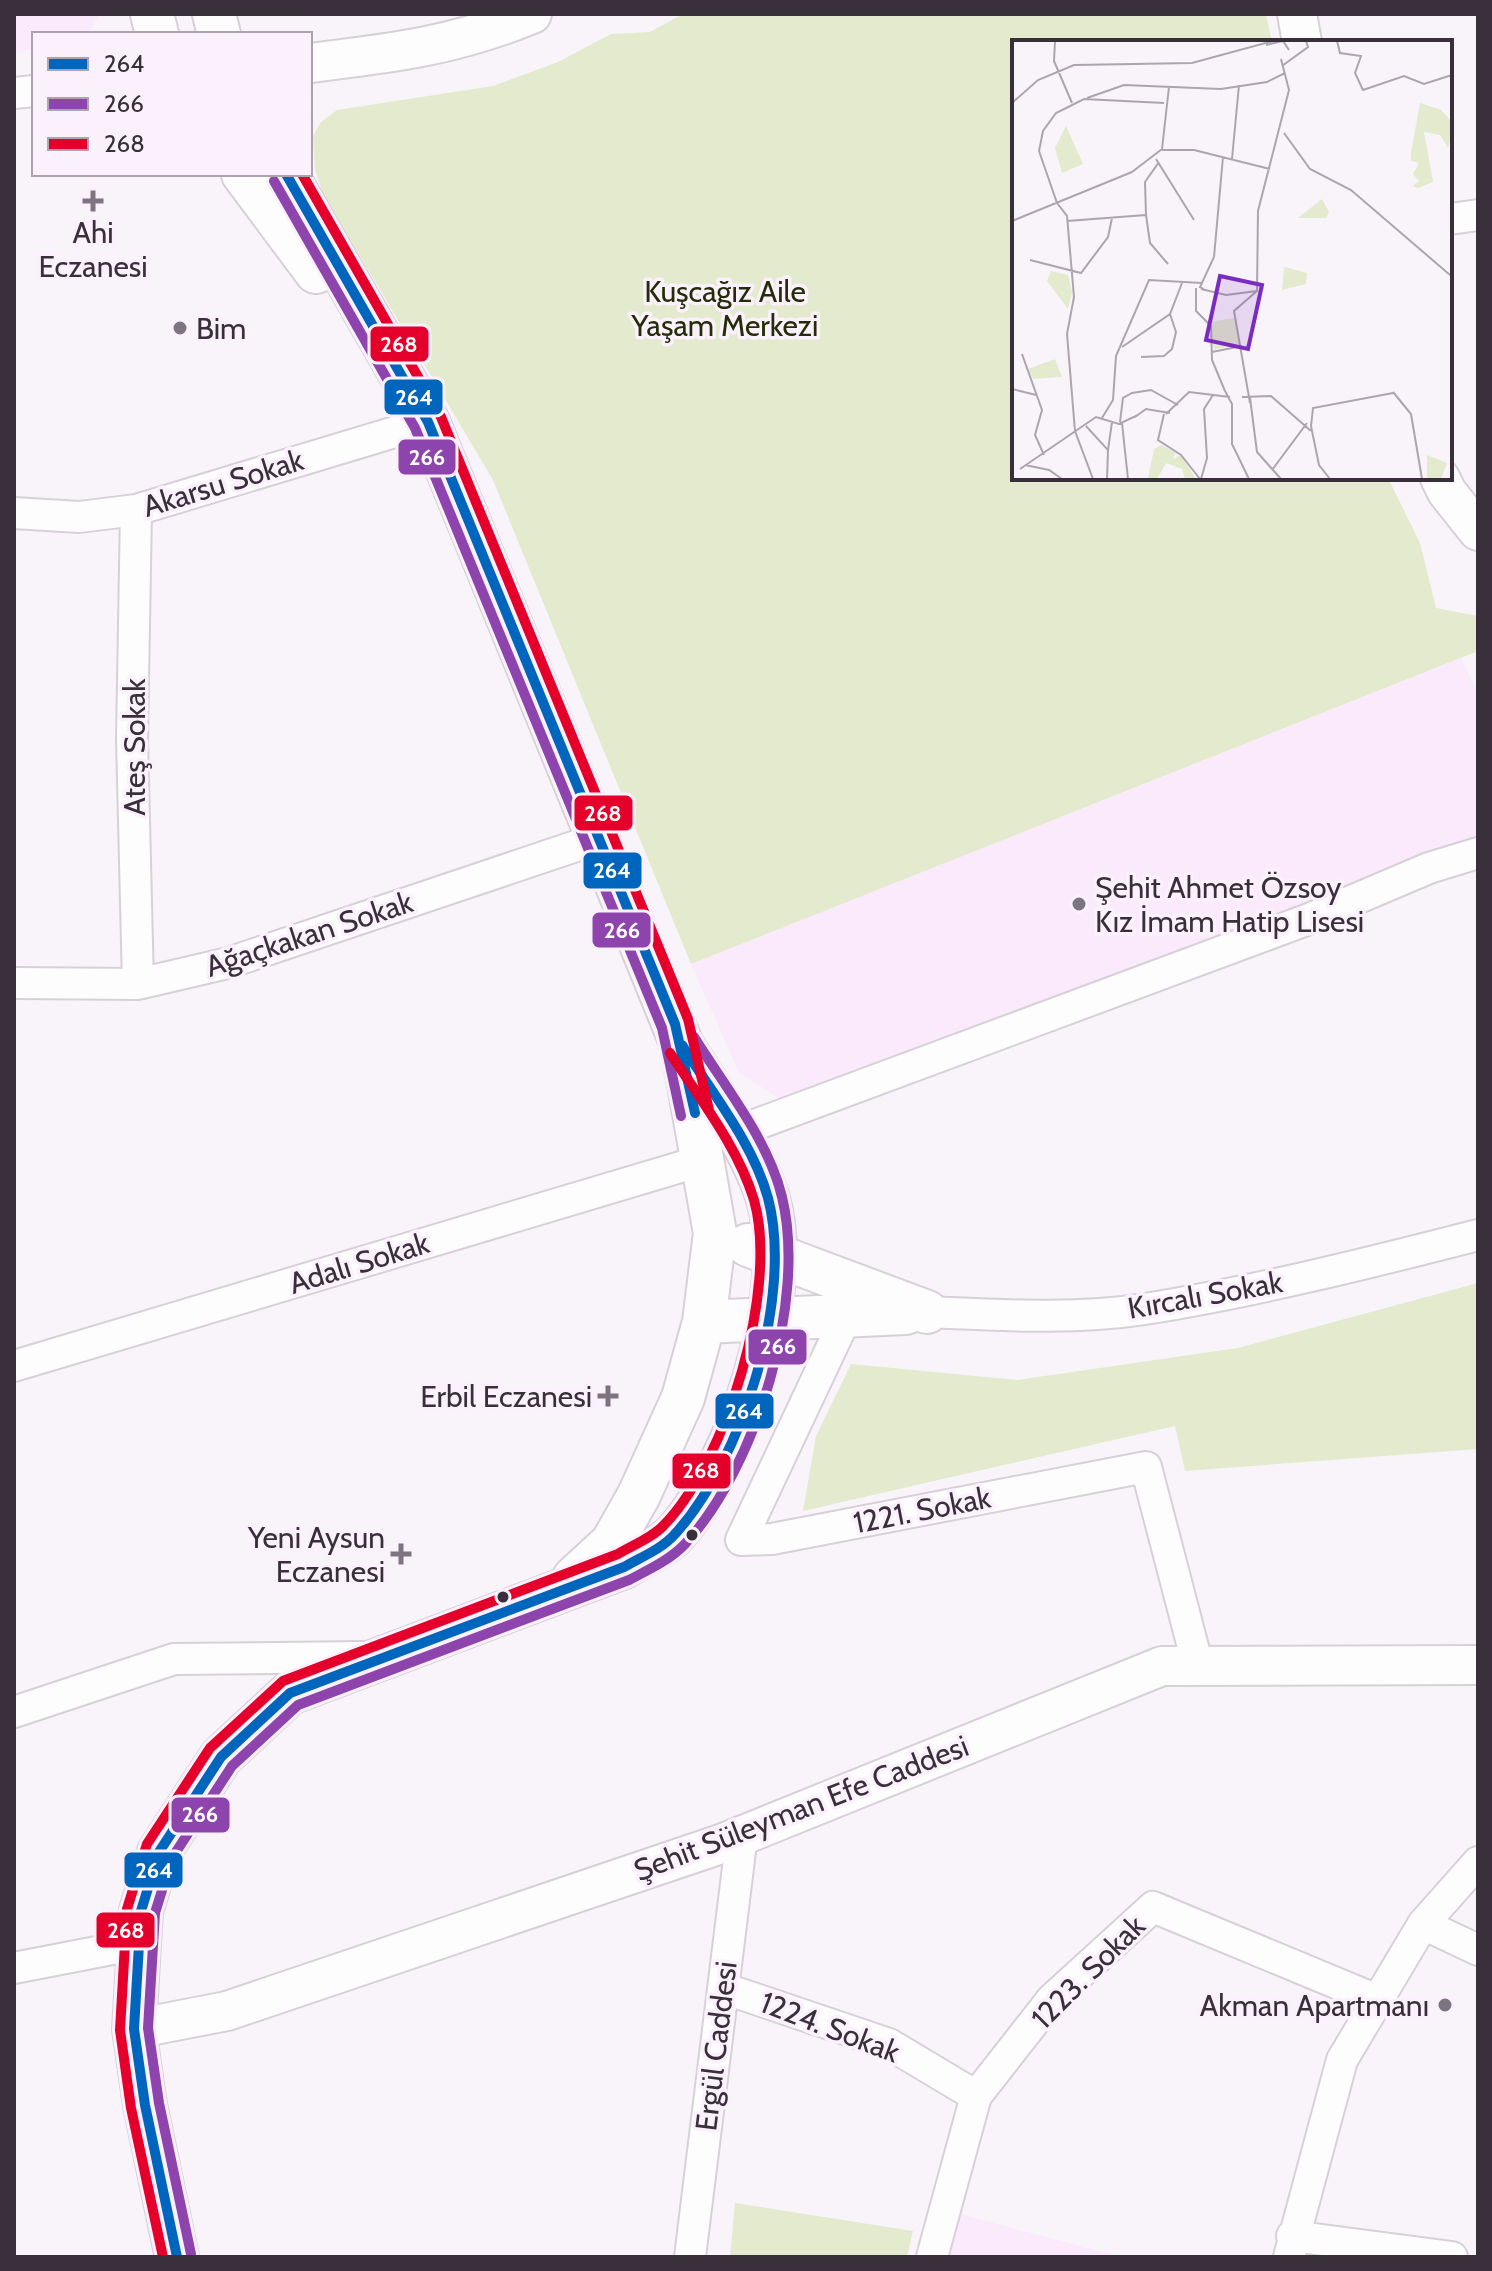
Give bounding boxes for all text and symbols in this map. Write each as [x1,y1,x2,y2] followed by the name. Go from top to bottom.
[32,32,312,176] legend
[1012,40,1452,480] inset map
[104,49,144,78] text: 264
[104,89,144,118] text: 266
[104,129,145,158] text: 268
[84,192,102,210] marker: Ahi Eczanesi
[38,214,148,285] place label: Ahi Eczanesi
[631,273,818,344] park label: Kuşcağız Aile Yaşam Merkezi
[196,310,246,347] place label: Bim
[171,319,189,337] marker: Bim
[369,325,430,363] line badge: 268
[380,331,418,358] text: 268
[383,378,444,416] line badge: 264
[395,384,433,411] text: 264
[397,438,457,476] line badge: 266
[138,441,308,525] street label: Akarsu Sokak
[409,444,445,471] text: 266
[116,678,153,816] street label: Ateş Sokak
[573,794,634,832] line badge: 268
[584,800,622,827] text: 268
[582,851,643,890] line badge: 264
[593,857,631,884] text: 264
[1095,869,1364,940] place label: Şehit Ahmet Özsoy Kız İmam Hatip Lisesi
[201,883,418,985] street label: Ağaçkakan Sokak
[1070,895,1088,913] marker: Şehit Ahmet Özsoy Kız İmam Hatip Lisesi
[591,911,652,949] line badge: 266
[604,917,640,944] text: 266
[284,1224,434,1302] street label: Adalı Sokak
[1125,1263,1286,1327] street label: Kırcalı Sokak
[747,1328,808,1366] line badge: 266
[760,1333,796,1360] text: 266
[420,1378,592,1415] place label: Erbil Eczanesi
[599,1387,617,1405] marker: Erbil Eczanesi
[714,1392,775,1430] line badge: 264
[725,1398,763,1425] text: 264
[671,1452,732,1490] line badge: 268
[682,1457,720,1484] text: 268
[850,1478,994,1541] street label: 1221. Sokak
[247,1519,385,1590] place label: Yeni Aysun Eczanesi
[684,1527,700,1543] unlabelled marker
[392,1545,410,1563] marker: Yeni Aysun Eczanesi
[495,1589,511,1605] unlabelled marker
[629,1727,973,1889] street label: Şehit Süleyman Efe Caddesi
[170,1796,231,1834] line badge: 266
[182,1801,218,1828] text: 266
[123,1851,184,1889] line badge: 264
[135,1857,173,1884] text: 264
[1023,1907,1153,2037] street label: 1223. Sokak
[95,1911,156,1949] line badge: 268
[107,1917,145,1944] text: 268
[687,1959,745,2133] street label: Ergül Caddesi
[755,1984,905,2071] street label: 1224. Sokak
[1200,1987,1429,2024] place label: Akman Apartmanı
[1436,1996,1454,2014] marker: Akman Apartmanı

